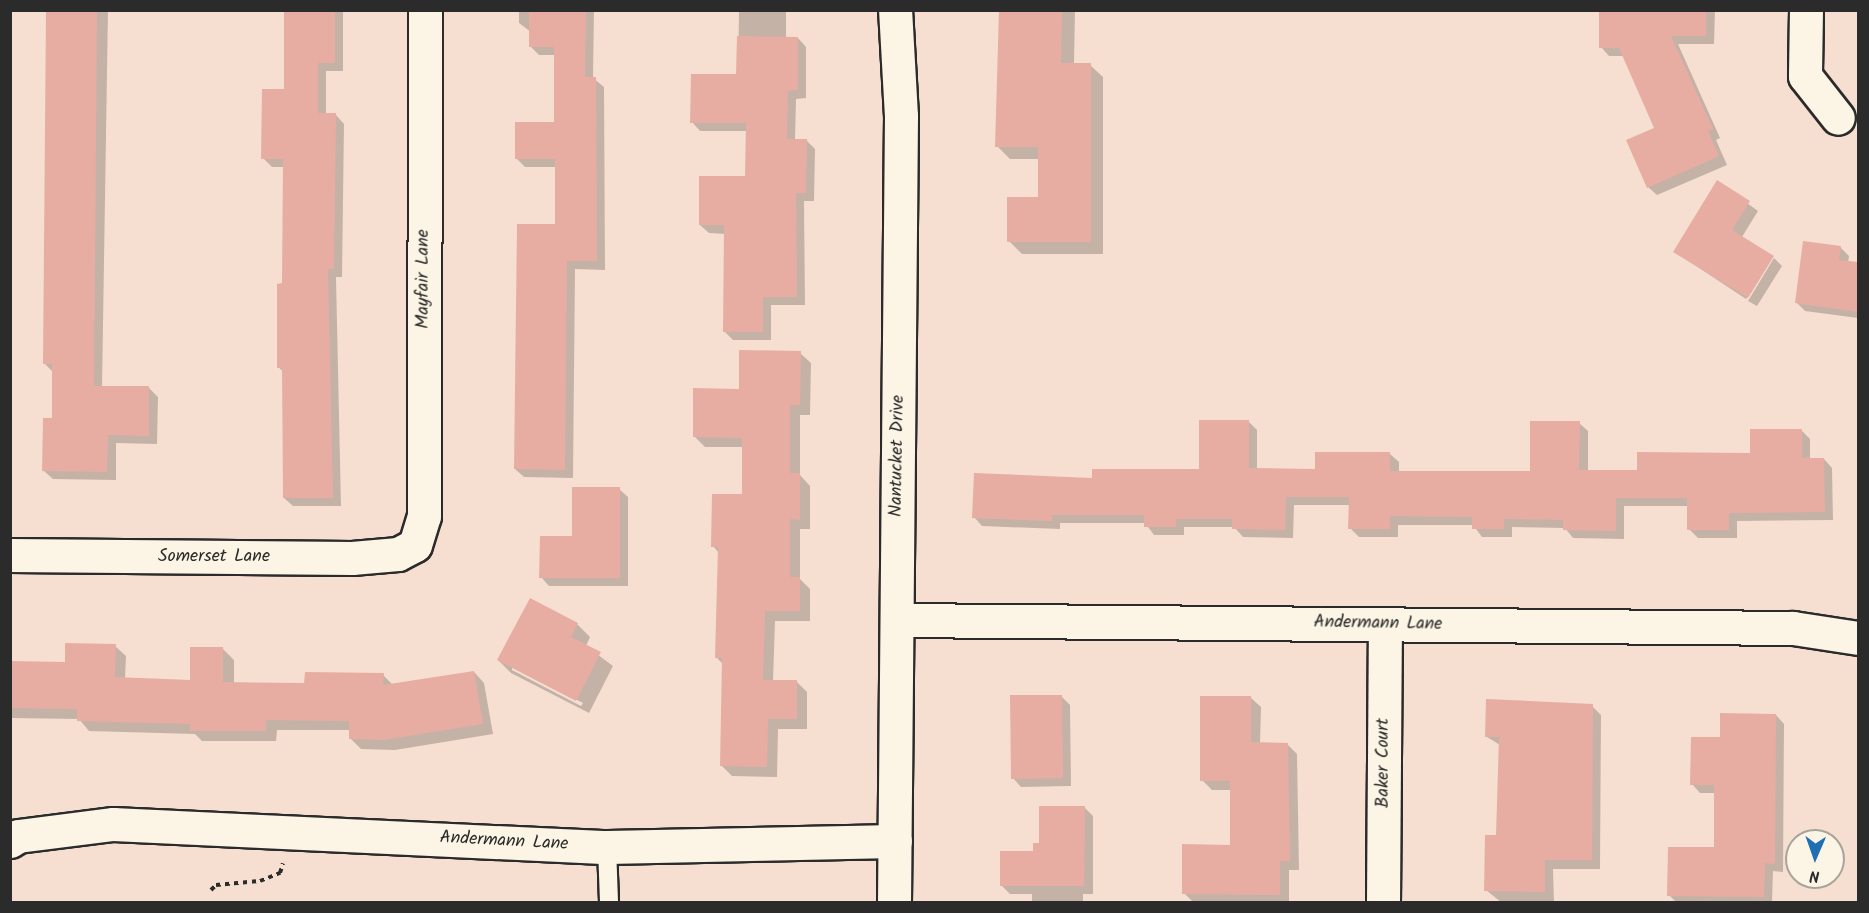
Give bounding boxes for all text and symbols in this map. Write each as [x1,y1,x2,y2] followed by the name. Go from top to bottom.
[413,229,435,329] street label: Mayfair Lane
[886,395,910,517] street label: Nantucket Drive
[158,546,270,568] street label: Somerset Lane
[1313,612,1443,636] street label: Andermann Lane
[1373,718,1395,808] street label: Baker Court
[439,828,569,856] street label: Andermann Lane
[1785,829,1845,889] north arrow
[1809,863,1820,888] text: N

